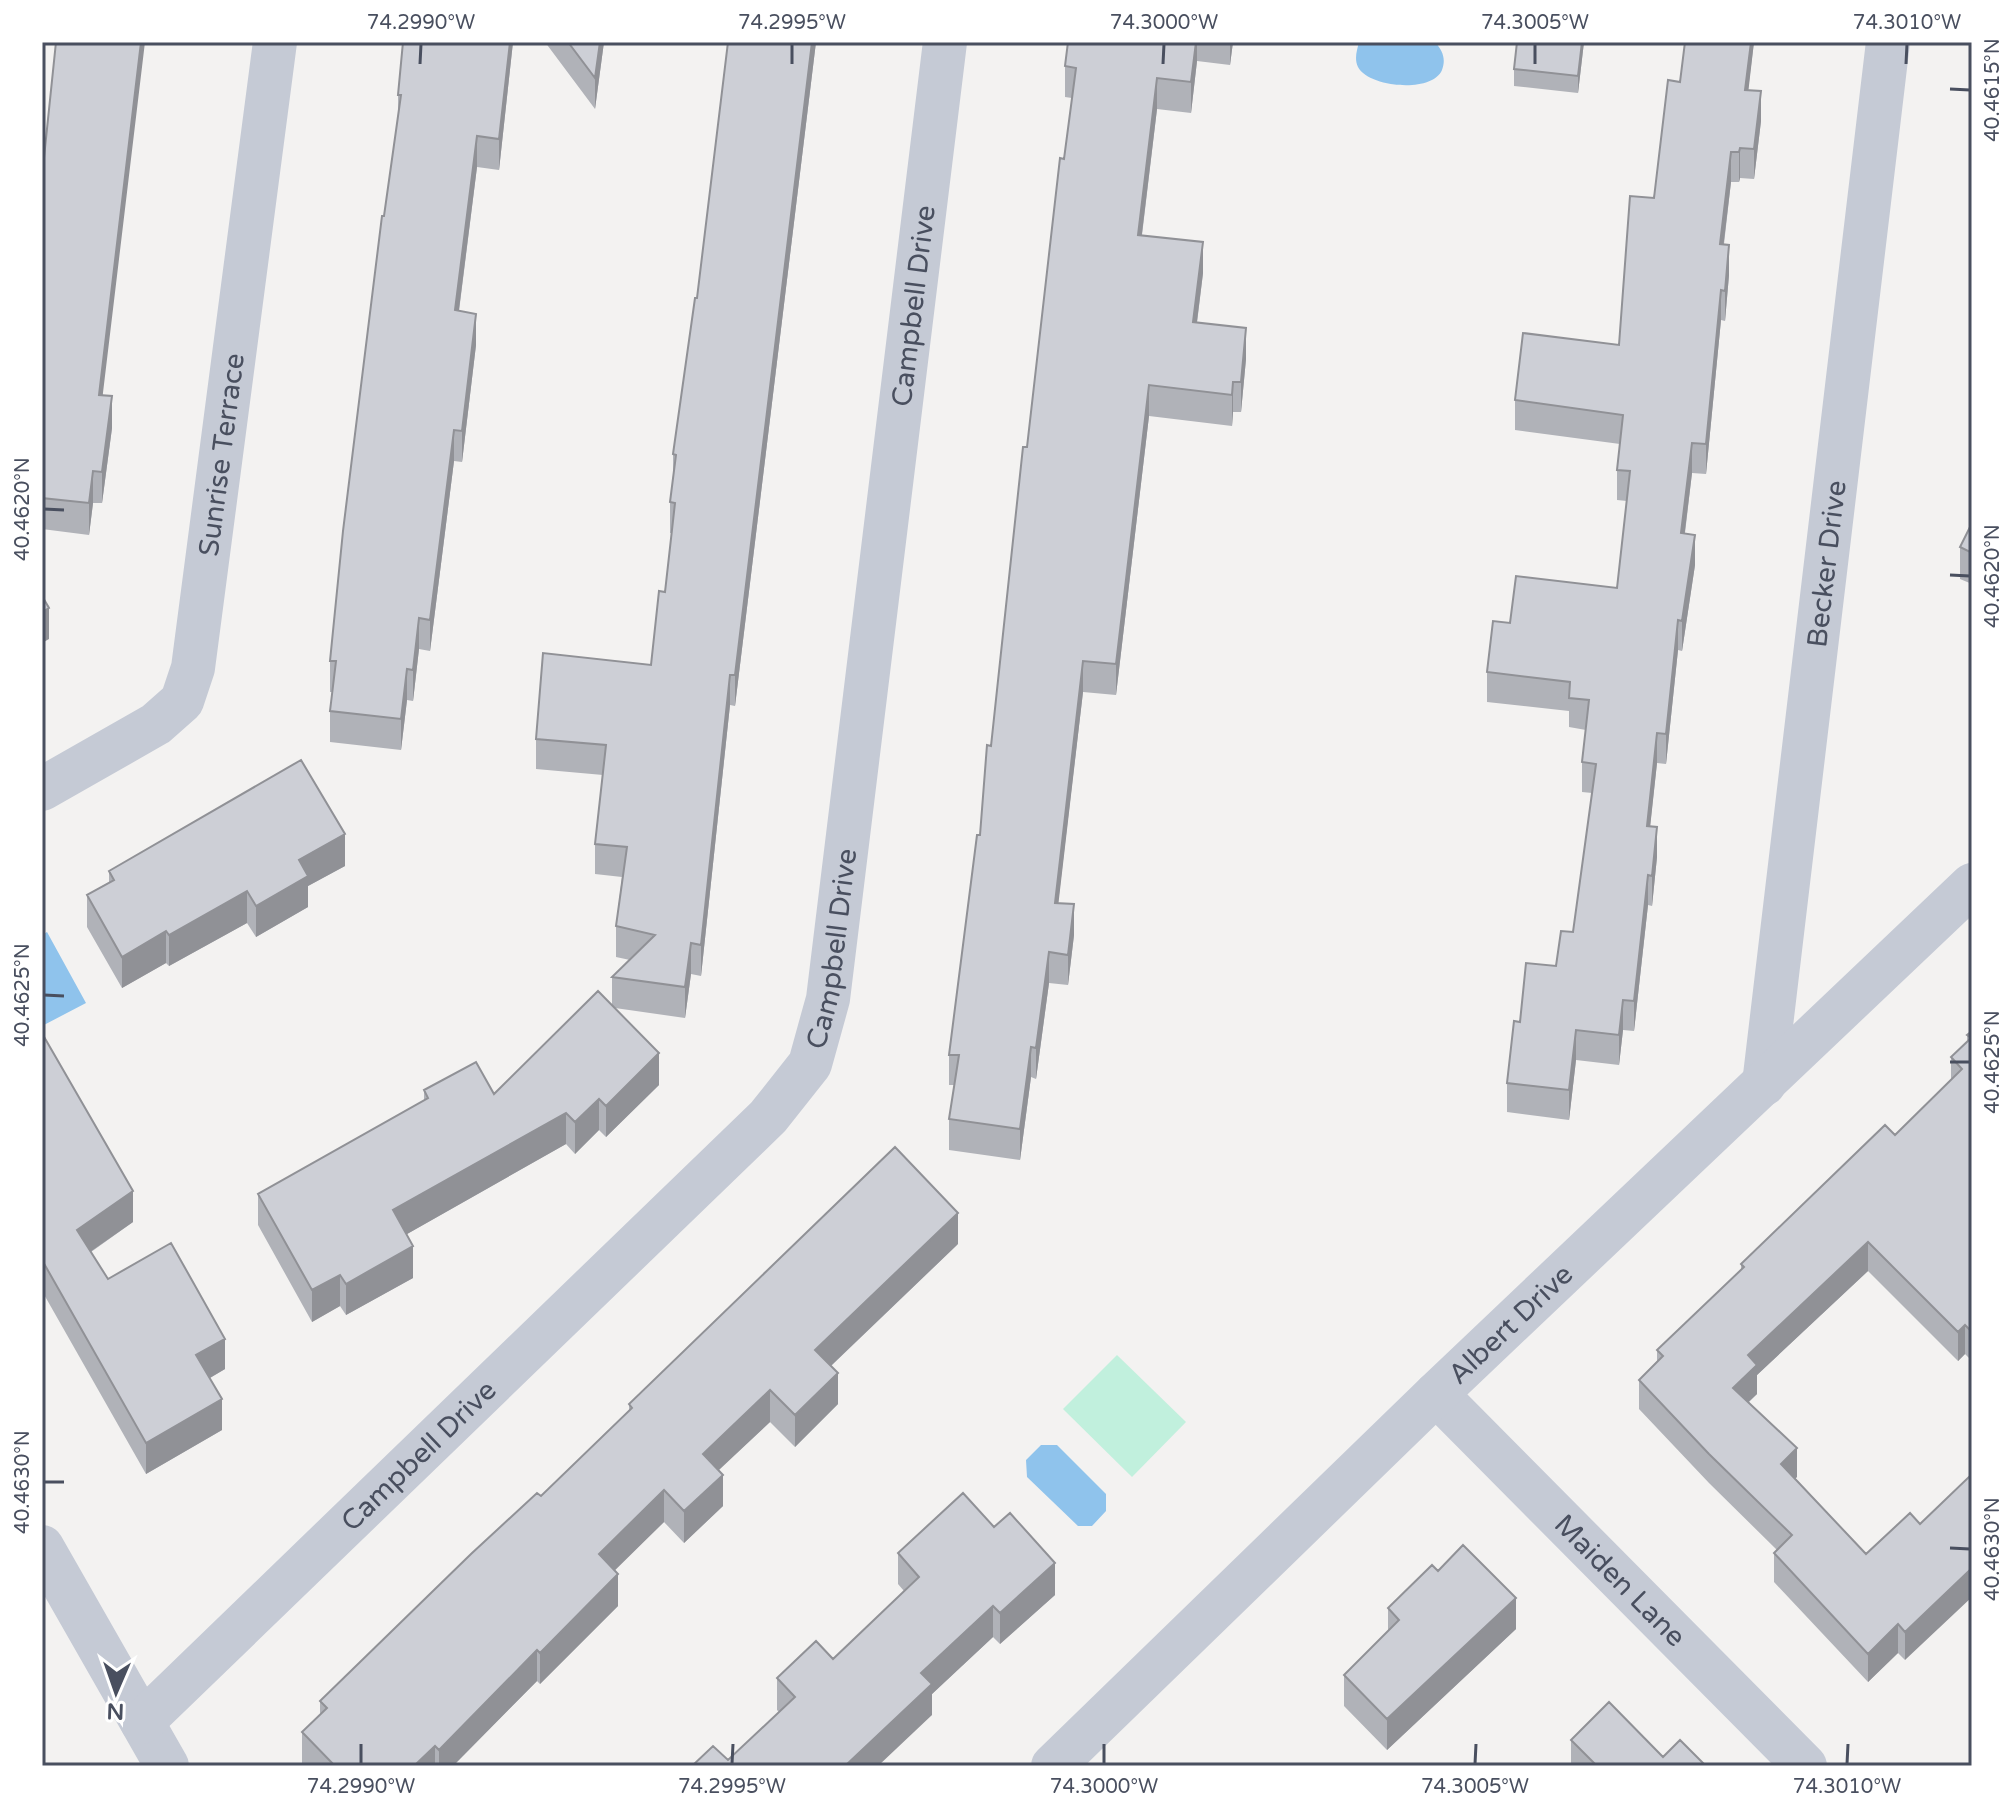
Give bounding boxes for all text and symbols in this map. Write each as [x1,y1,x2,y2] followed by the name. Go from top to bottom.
[367,11,475,35] text: 74.2990°W
[738,11,846,35] text: 74.2995°W
[1110,11,1218,35] text: 74.3000°W
[1481,11,1589,35] text: 74.3005°W
[1853,11,1961,35] text: 74.3010°W
[1981,38,2005,142] text: 40.4615°N
[885,203,943,408] street label: Campbell Drive
[192,351,252,558] street label: Sunrise Terrace
[11,457,35,561] text: 40.4620°N
[1800,478,1854,649] street label: Becker Drive
[1981,524,2005,628] text: 40.4620°N
[799,847,864,1053] street label: Campbell Drive
[11,943,35,1047] text: 40.4625°N
[1981,1010,2005,1114] text: 40.4625°N
[1441,1257,1580,1391] street label: Albert Drive
[334,1373,503,1538] street label: Campbell Drive
[11,1430,35,1534] text: 40.4630°N
[1981,1497,2005,1601] text: 40.4630°N
[1547,1508,1693,1654] street label: Maiden Lane
[76,1652,156,1732] north arrow
[106,1698,125,1724] text: N
[307,1775,415,1799] text: 74.2990°W
[678,1775,786,1799] text: 74.2995°W
[1050,1775,1158,1799] text: 74.3000°W
[1421,1775,1529,1799] text: 74.3005°W
[1793,1775,1901,1799] text: 74.3010°W

